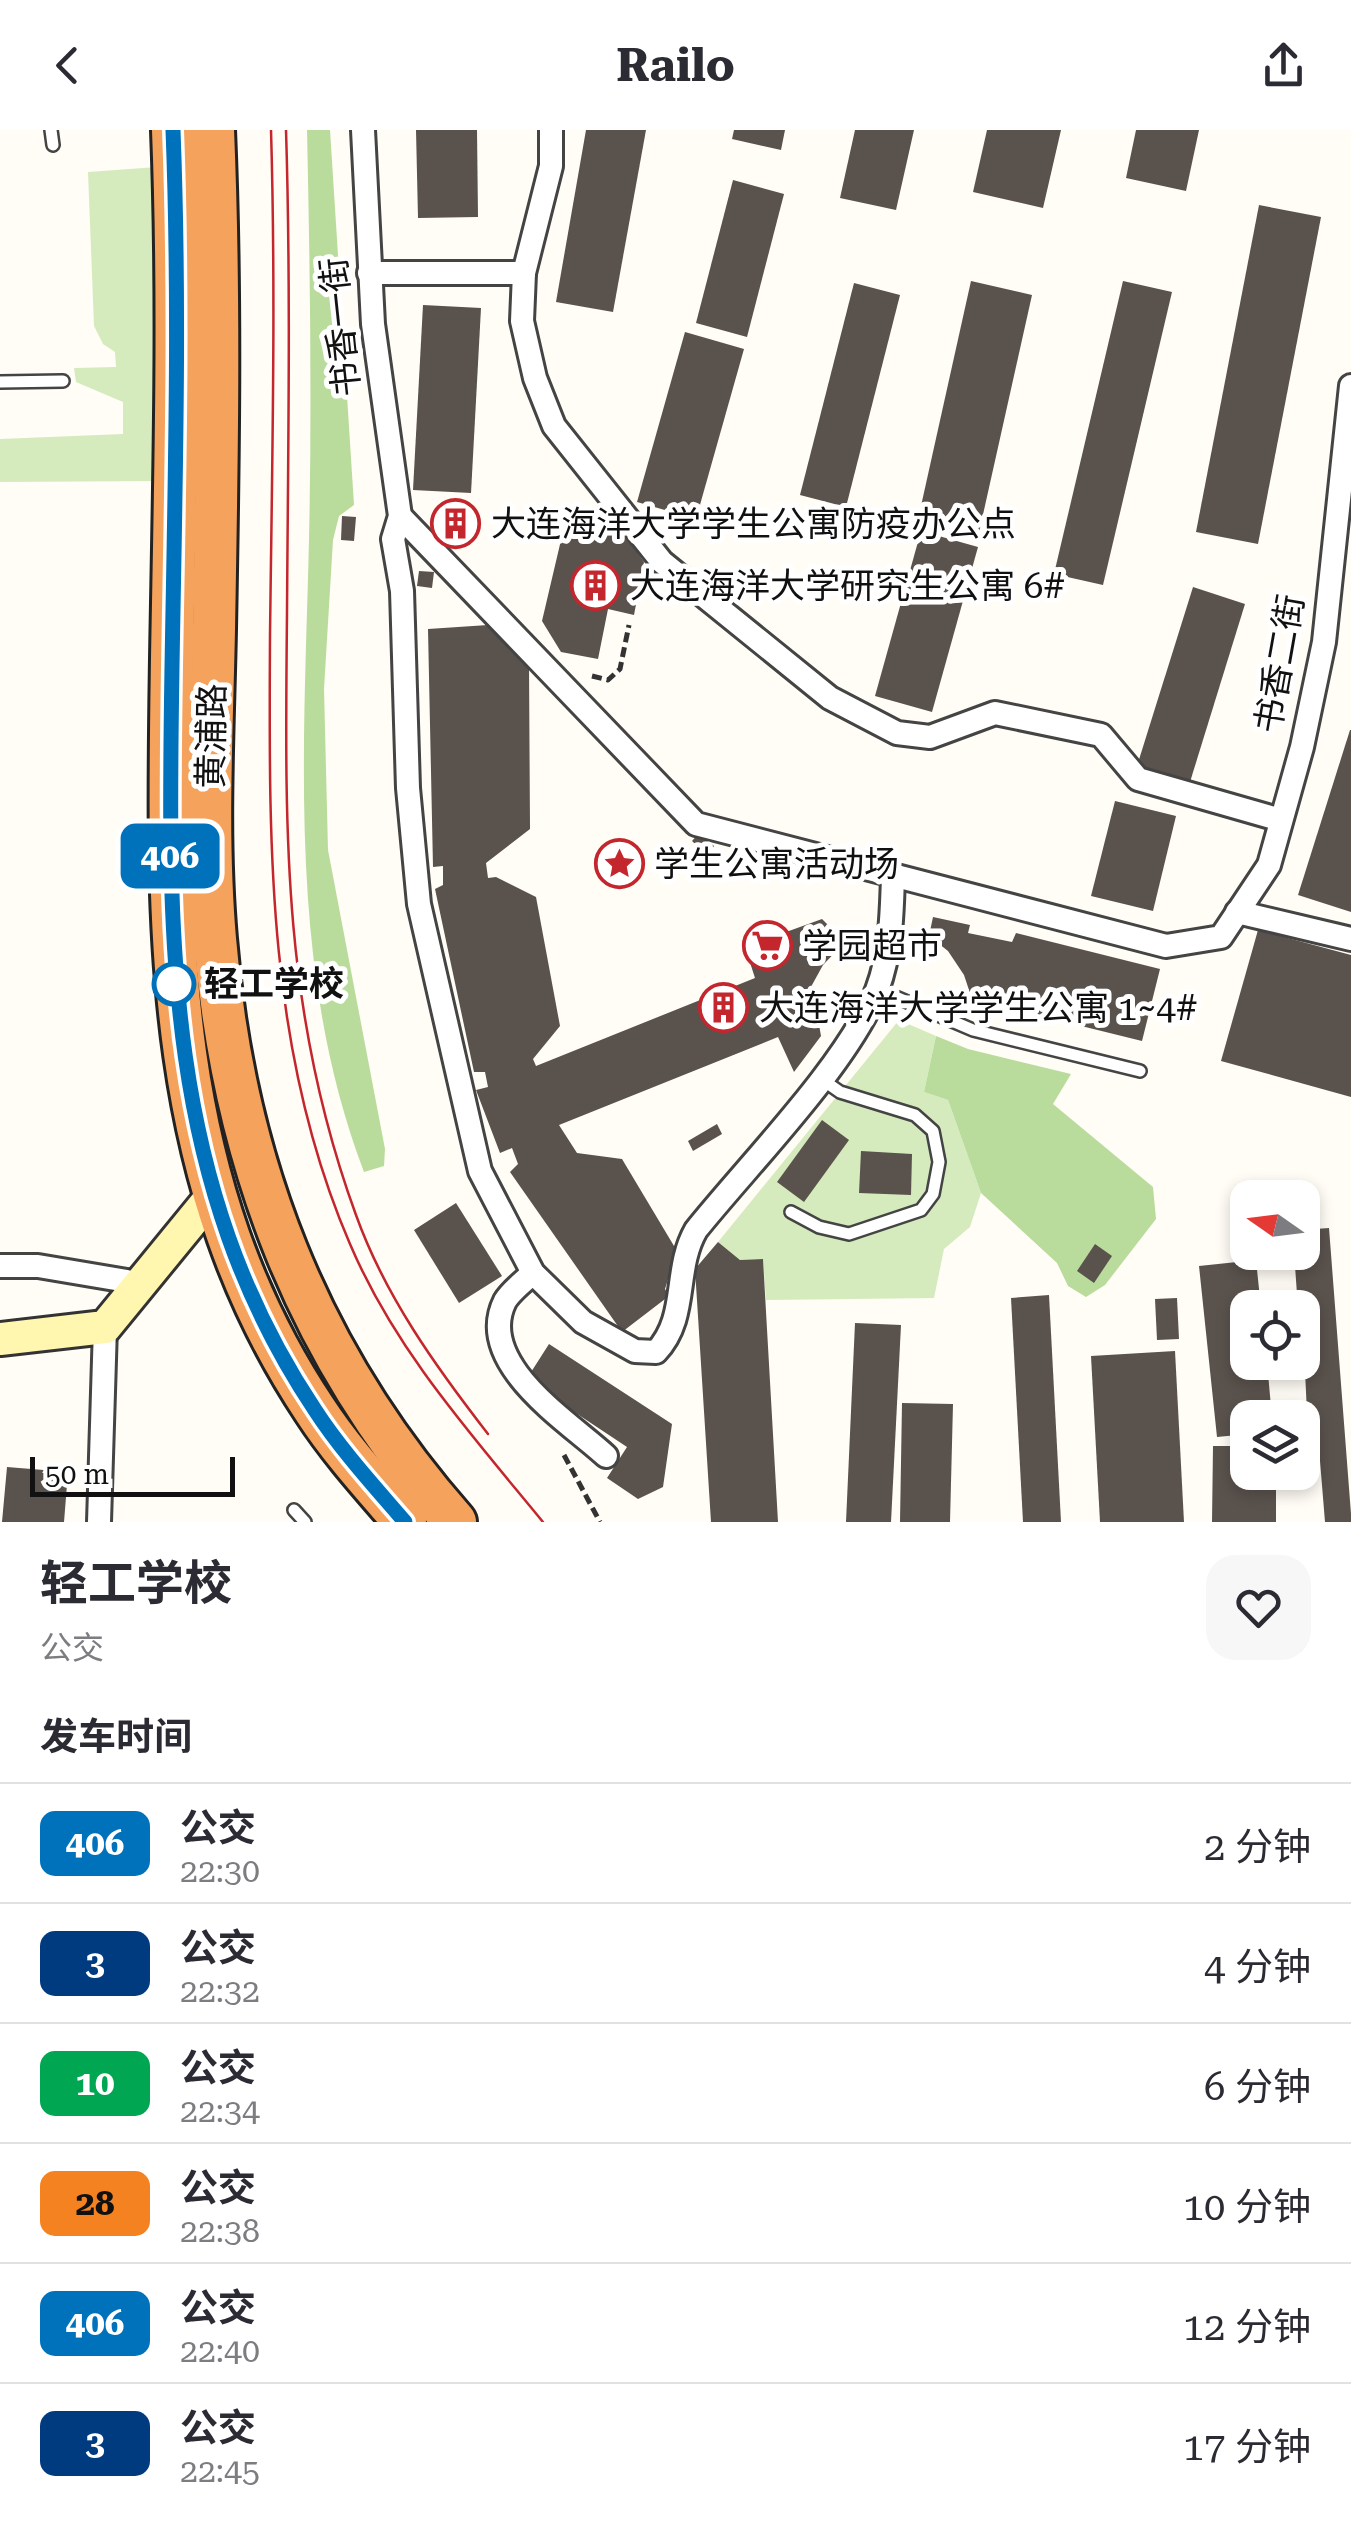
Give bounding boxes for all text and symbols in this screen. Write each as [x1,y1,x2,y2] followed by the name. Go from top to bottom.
[40,38,95,93] icon: back
[1256,38,1311,93] icon: share
[616,39,735,92] text: Railo
[313,255,369,399] street label: 书香一街
[430,498,482,550] building icon: 大连海洋大学学生公寓防疫办公点
[491,504,1016,545] place label: 大连海洋大学学生公寓防疫办公点
[569,560,621,612] building icon: 大连海洋大学研究生公寓 6#
[630,566,1065,607] place label: 大连海洋大学研究生公寓 6#
[1248,591,1312,737] street label: 书香二街
[191,683,233,789] street label: 黄浦路
[112,824,228,888] line badge: 406
[141,836,199,877] text: 406
[593,838,645,890] place icon: 学生公寓活动场
[654,844,899,885] place label: 学生公寓活动场
[741,920,793,972] supermarket icon: 学园超市
[802,926,942,967] place label: 学园超市
[153,963,195,1005] marker: 轻工学校
[204,964,344,1005] place label: 轻工学校
[698,982,750,1034] building icon: 大连海洋大学学生公寓 1~4#
[759,988,1198,1029] place label: 大连海洋大学学生公寓 1~4#
[1230,1180,1320,1270] north arrow
[1230,1180,1320,1490] map controls
[1230,1290,1320,1380] button: locate
[1230,1400,1320,1490] button: layers
[30,1452,235,1496] scale bar
[45,1458,109,1491] text: 50 m
[1206,1555,1311,1660] button: heart
[40,1556,232,1612] text: 轻工学校
[40,1629,104,1667] text: 公交
[40,1715,192,1759] text: 发车时间
[180,1806,256,1850] text: 公交
[66,1823,124,1864] text: 406
[1204,1825,1311,1869] text: 2 分钟
[180,1852,260,1890] text: 22:30
[180,1926,256,1970] text: 公交
[85,1943,105,1984] text: 3
[1204,1945,1311,1989] text: 4 分钟
[180,1972,260,2010] text: 22:32
[180,2046,256,2090] text: 公交
[75,2063,115,2104] text: 10
[1204,2065,1311,2109] text: 6 分钟
[180,2092,260,2130] text: 22:34
[180,2166,256,2210] text: 公交
[75,2183,115,2224] text: 28
[1183,2185,1311,2229] text: 10 分钟
[180,2212,260,2250] text: 22:38
[180,2286,256,2330] text: 公交
[66,2303,124,2344] text: 406
[1183,2305,1311,2349] text: 12 分钟
[180,2332,260,2370] text: 22:40
[180,2406,256,2450] text: 公交
[85,2423,105,2464] text: 3
[1183,2425,1311,2469] text: 17 分钟
[180,2452,260,2490] text: 22:45

